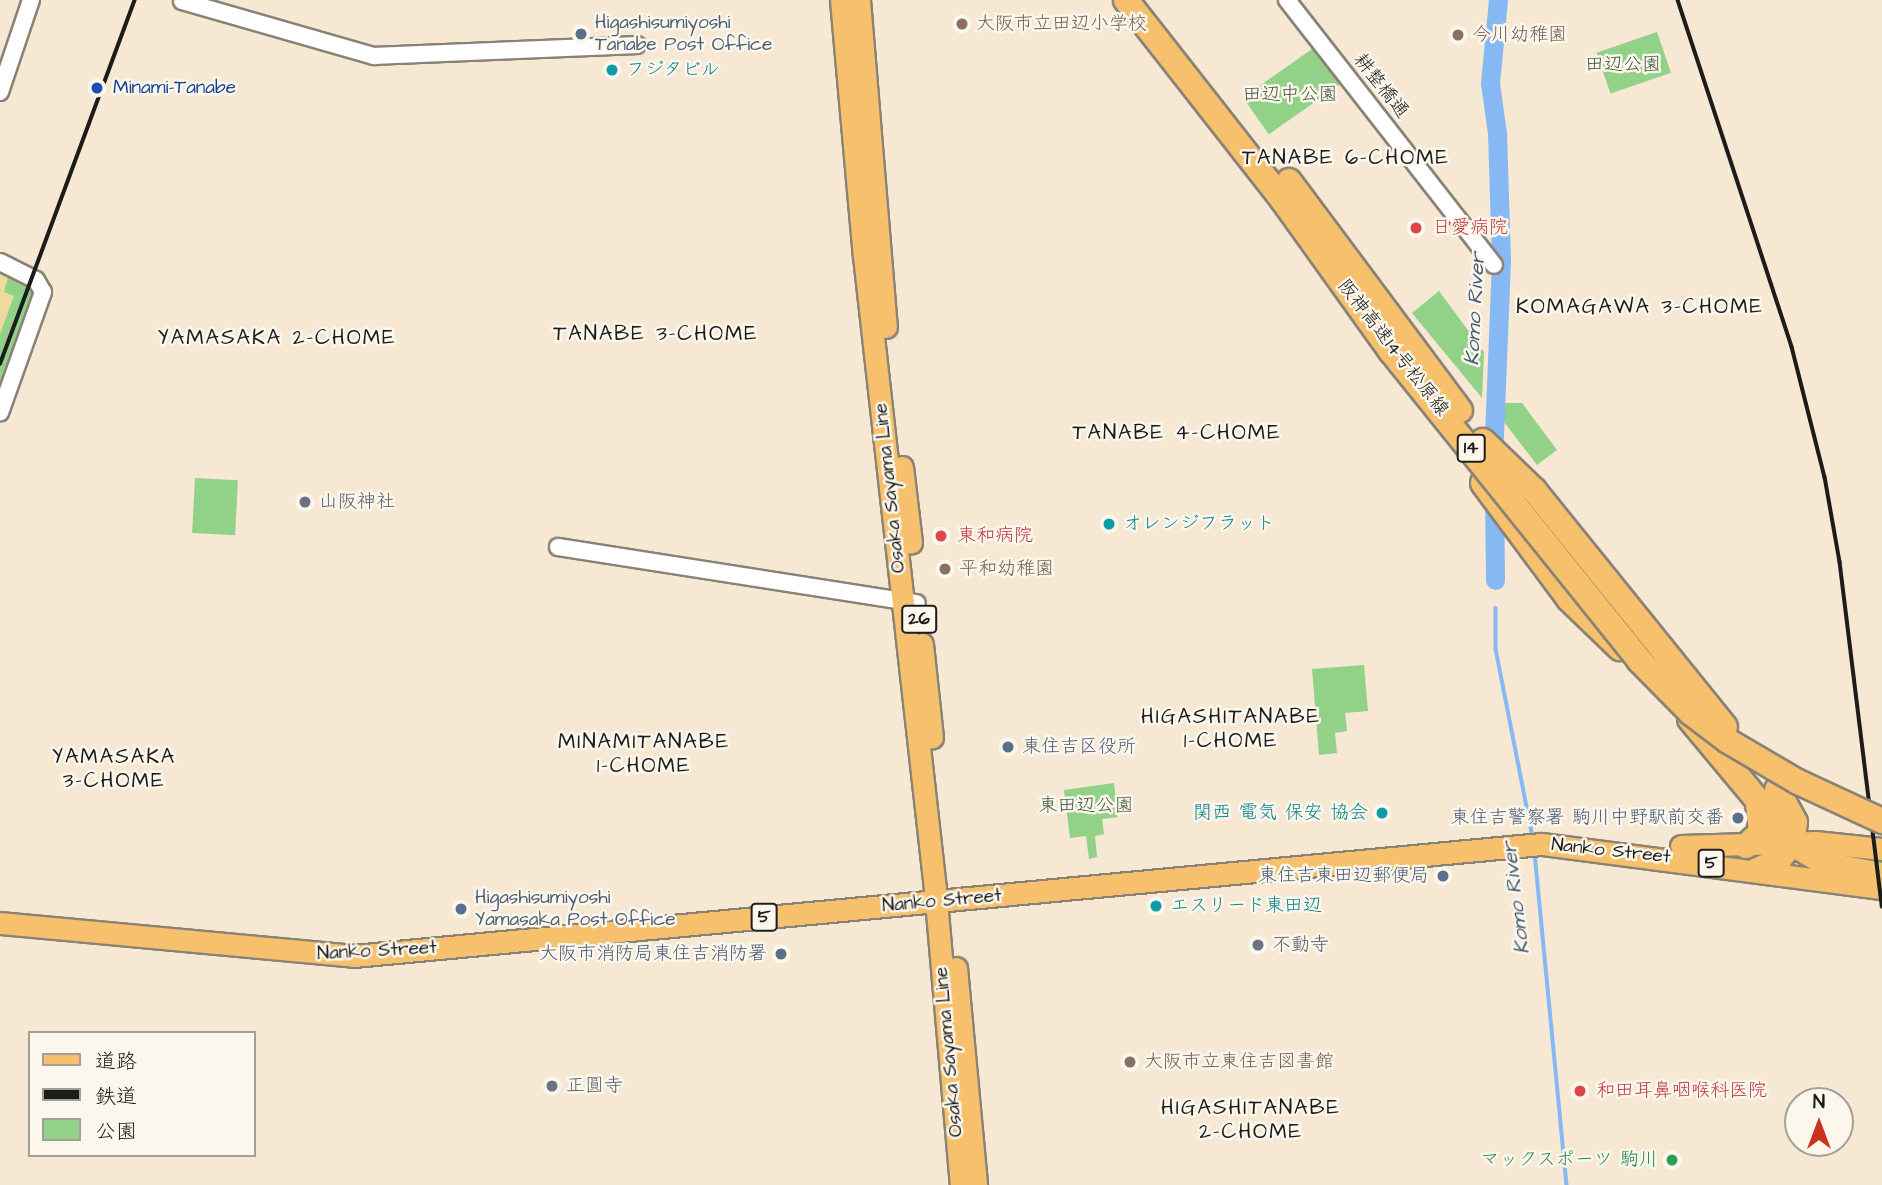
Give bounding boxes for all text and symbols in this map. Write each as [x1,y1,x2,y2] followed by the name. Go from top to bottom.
[595,12,772,56] place label: Higashisumiyoshi Tanabe Post Office
[976,13,1147,35] place label: 大阪市立田辺小学校
[954,16,970,32] marker: 大阪市立田辺小学校
[1472,24,1567,46] place label: 今川幼稚園
[573,26,589,42] marker: Higashisumiyoshi Tanabe Post Office
[1450,27,1466,43] marker: 今川幼稚園
[1349,49,1413,123] street label: 耕整橋通
[1585,54,1661,76] park label: 田辺公園
[626,59,721,81] place label: フジタビル
[604,62,620,78] marker: フジタビル
[113,77,236,99] place label: Minami-Tanabe
[87,78,107,98] marker: Minami-Tanabe
[1243,84,1337,106] park label: 田辺中公園
[1244,145,1448,171] district label: TANABE 6-CHOME
[1432,217,1508,239] place label: 日愛病院
[1406,218,1426,238] marker: 日愛病院
[1459,252,1491,366] water label: Komo River
[1332,275,1454,421] street label: 阪神高速14号松原線
[1518,294,1762,320] district label: KOMAGAWA 3-CHOME
[555,321,757,347] district label: TANABE 3-CHOME
[159,325,395,351] district label: YAMASAKA 2-CHOME
[870,402,910,574] street label: Osaka Sayama Line
[1074,420,1280,446] district label: TANABE 4-CHOME
[1455,434,1487,462] road number: 14
[319,491,395,513] place label: 山阪神社
[297,494,313,510] marker: 山阪神社
[1123,513,1275,535] place label: オレンジフラット
[1101,516,1117,532] marker: オレンジフラット
[957,525,1033,547] place label: 東和病院
[931,526,951,546] marker: 東和病院
[959,558,1054,580] place label: 平和幼稚園
[937,561,953,577] marker: 平和幼稚園
[900,604,938,634] road number: 26
[1143,704,1319,754] district label: HIGASHITANABE 1-CHOME
[559,729,729,779] district label: MINAMITANABE 1-CHOME
[1022,736,1136,758] place label: 東住吉区役所
[1000,739,1016,755] marker: 東住吉区役所
[53,744,175,794] district label: YAMASAKA 3-CHOME
[1039,795,1133,817] park label: 東田辺公園
[1193,802,1368,824] place label: 関西 電気 保安 協会
[1374,805,1390,821] marker: 関西 電気 保安 協会
[1450,807,1724,829] place label: 東住吉警察署 駒川中野駅前交番
[1730,810,1746,826] marker: 東住吉警察署 駒川中野駅前交番
[1550,833,1672,869] street label: Nanko Street
[1497,840,1535,956] water label: Komo River
[1697,848,1725,878] road number: 5
[1258,865,1429,887] place label: 東住吉東田辺郵便局
[1435,868,1451,884] marker: 東住吉東田辺郵便局
[881,884,1003,918] street label: Nanko Street
[475,887,676,931] place label: Higashisumiyoshi Yamasaka Post Office
[1170,895,1322,917] place label: エスリード東田辺
[1148,898,1164,914] marker: エスリード東田辺
[453,901,469,917] marker: Higashisumiyoshi Yamasaka Post Office
[750,902,778,932] road number: 5
[1272,934,1329,956] place label: 不動寺
[317,936,437,966] street label: Nanko Street
[1250,937,1266,953] marker: 不動寺
[539,943,767,965] place label: 大阪市消防局東住吉消防署
[773,946,789,962] marker: 大阪市消防局東住吉消防署
[930,966,968,1138] street label: Osaka Sayama Line
[28,1031,256,1157] legend
[95,1047,137,1076] text: 道路
[1144,1051,1334,1073] place label: 大阪市立東住吉図書館
[1122,1054,1138,1070] marker: 大阪市立東住吉図書館
[566,1075,623,1097] place label: 正圓寺
[544,1078,560,1094] marker: 正圓寺
[1596,1080,1767,1102] place label: 和田耳鼻咽喉科医院
[1570,1081,1590,1101] marker: 和田耳鼻咽喉科医院
[95,1082,137,1111] text: 鉄道
[1784,1087,1854,1157] north arrow
[1813,1089,1825,1116] text: N
[1163,1095,1339,1145] district label: HIGASHITANABE 2-CHOME
[95,1117,137,1146] text: 公園
[1479,1149,1658,1171] place label: マックスポーツ 駒川
[1664,1152,1680,1168] marker: マックスポーツ 駒川

